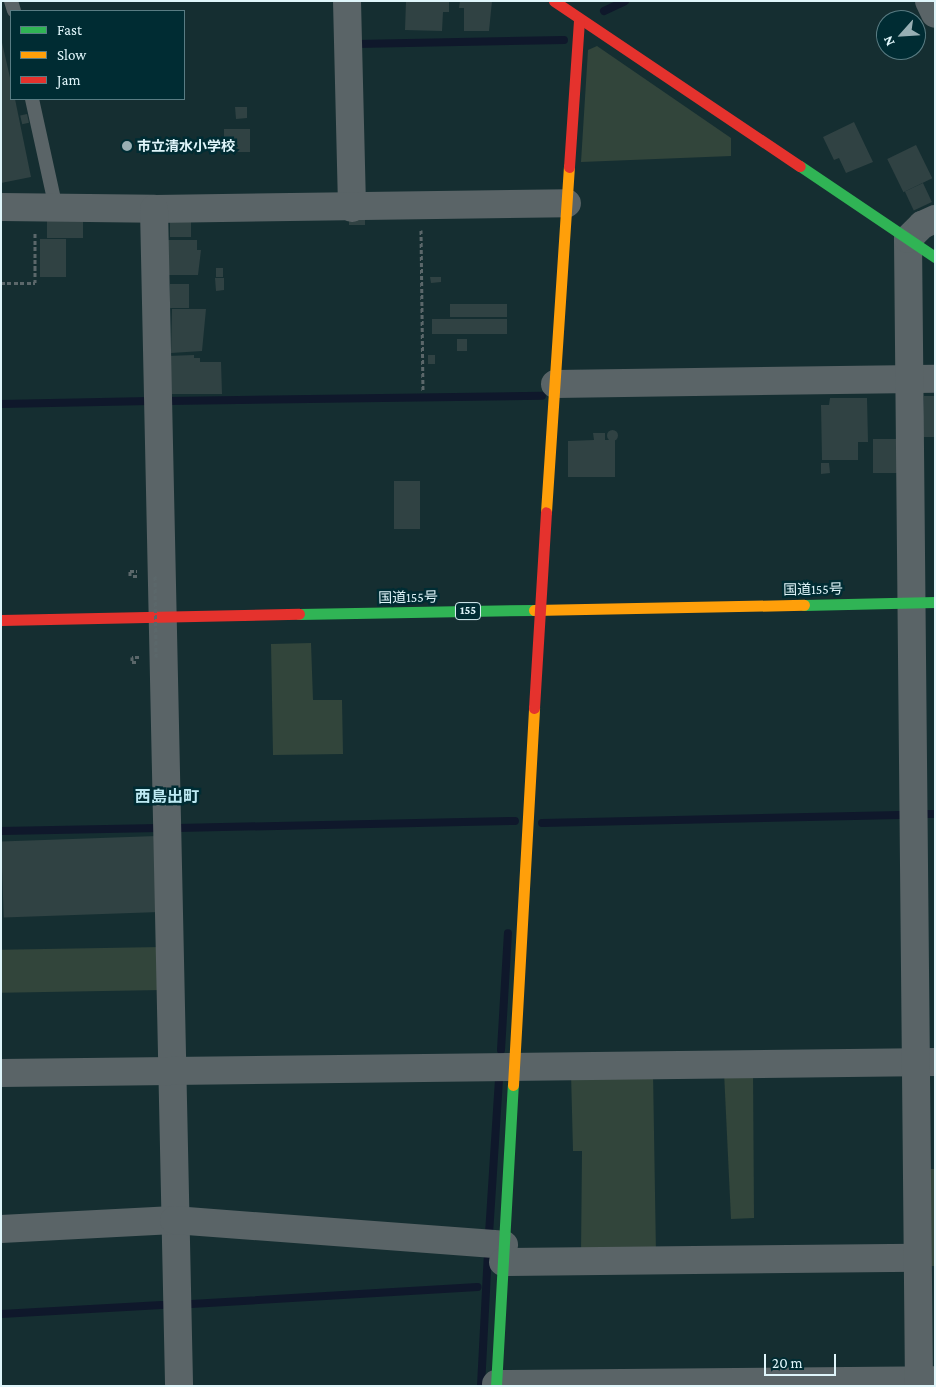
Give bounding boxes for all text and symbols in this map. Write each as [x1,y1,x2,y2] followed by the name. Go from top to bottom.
[10,10,185,100] legend
[876,10,926,60] north arrow
[57,22,82,38] text: Fast
[879,33,898,49] text: N
[57,47,86,63] text: Slow
[57,72,80,88] text: Jam
[137,138,235,154] place label: 市立清水小学校
[121,140,133,152] marker: 市立清水小学校
[783,580,843,598] street label: 国道155号
[378,588,438,606] street label: 国道155号
[454,602,482,620] road number: 155
[135,787,199,807] district label: 西島出町
[766,1344,838,1376] scale bar
[772,1355,803,1371] text: 20 m

